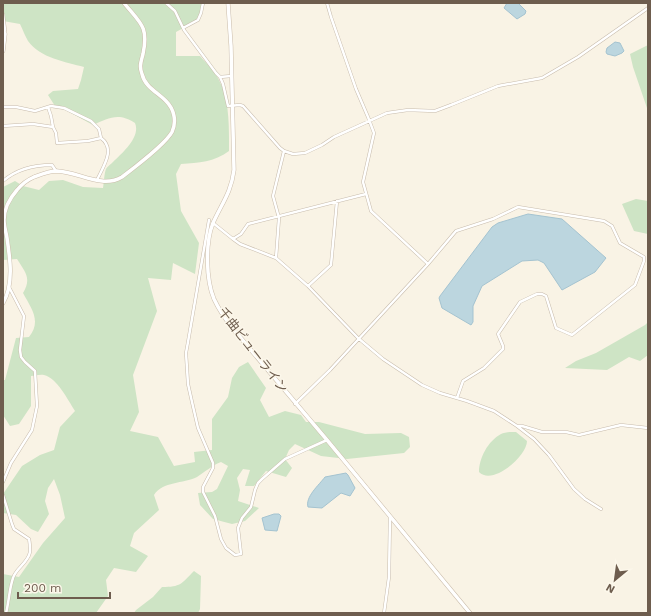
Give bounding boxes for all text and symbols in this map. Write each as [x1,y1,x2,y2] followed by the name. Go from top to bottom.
[215,304,291,396] street label: 千曲ビューライン
[595,560,635,600] north arrow
[18,574,110,600] scale bar
[24,581,61,595] text: 200 m
[604,581,617,596] text: N

